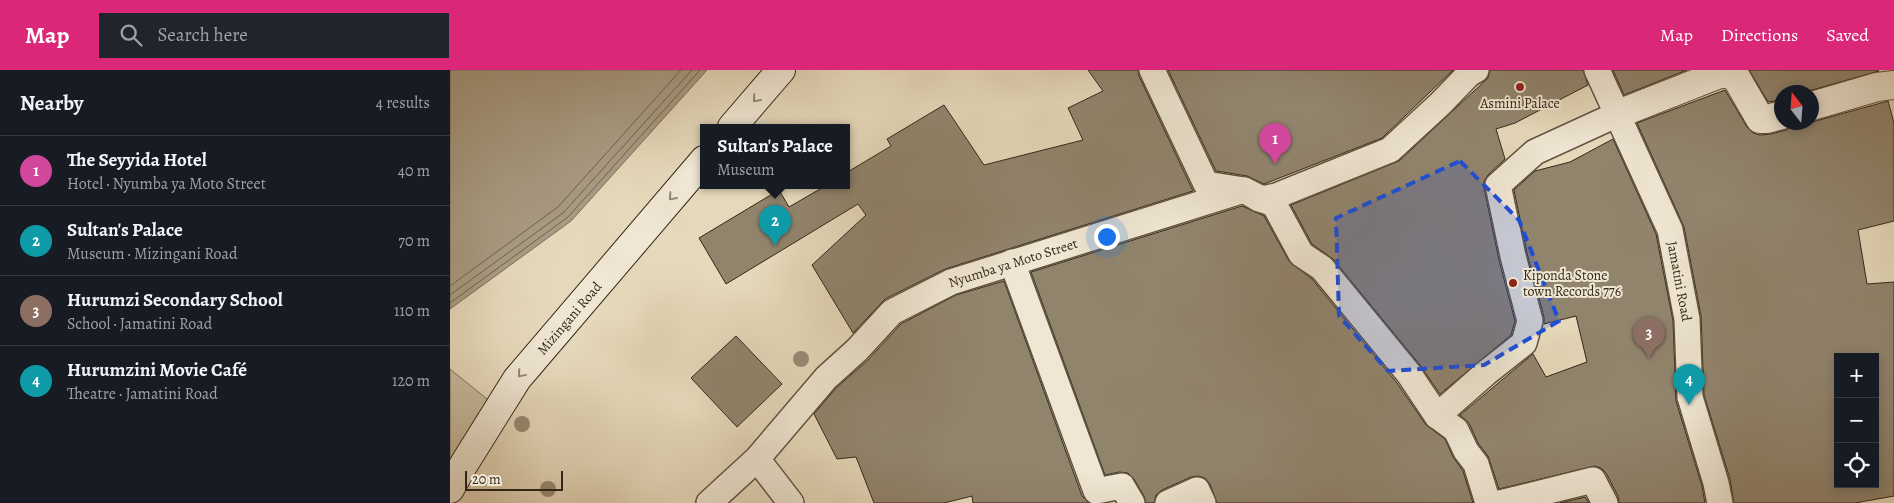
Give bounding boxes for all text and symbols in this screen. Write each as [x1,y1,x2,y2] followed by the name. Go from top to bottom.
[99,13,449,58] search box
[25,19,69,51] text: Map
[117,21,145,49] icon: search
[157,22,248,48] text: Search here
[1660,23,1693,47] text: Map
[1721,23,1798,47] text: Directions
[1826,23,1869,47] text: Saved
[1514,81,1526,93] marker: Asmini Palace
[1774,85,1819,130] north arrow
[20,89,83,117] text: Nearby
[376,92,430,114] text: 4 results
[753,93,762,102] one-way arrow
[1479,94,1560,113] place label: Asmini Palace
[1259,123,1291,164] pin: 1
[700,124,850,189] popup
[717,133,833,159] text: Sultan's Palace
[67,147,207,173] text: The Seyyida Hotel
[717,159,775,181] text: Museum
[33,160,39,182] text: 1
[398,160,430,182] text: 40 m
[67,173,266,195] text: Hotel · Nyumba ya Moto Street
[669,192,678,201] one-way arrow
[759,205,791,246] pin: 2
[67,217,183,243] text: Sultan's Palace
[1094,224,1120,250] your location
[32,230,40,252] text: 2
[398,230,430,252] text: 70 m
[946,234,1080,292] street label: Nyumba ya Moto Street
[1662,240,1696,323] street label: Jamatini Road
[67,243,238,265] text: Museum · Mizingani Road
[1523,266,1621,301] place label: Kiponda Stone town Records 776
[533,277,606,359] street label: Mizingani Road
[1507,277,1519,289] marker: Kiponda Stone town Records 776
[67,287,283,313] text: Hurumzi Secondary School
[33,300,39,322] text: 3
[394,300,430,322] text: 110 m
[67,313,212,335] text: School · Jamatini Road
[1633,317,1665,358] pin: 3
[1834,353,1879,488] map controls
[1834,353,1879,398] button: +
[67,357,247,383] text: Hurumzini Movie Café
[1673,364,1705,405] pin: 4
[518,368,527,377] one-way arrow
[32,370,40,392] text: 4
[392,370,430,392] text: 120 m
[67,383,218,405] text: Theatre · Jamatini Road
[1834,398,1879,443] button: −
[1834,443,1879,488] button: locate
[465,468,562,491] scale bar
[472,470,501,489] text: 20 m

